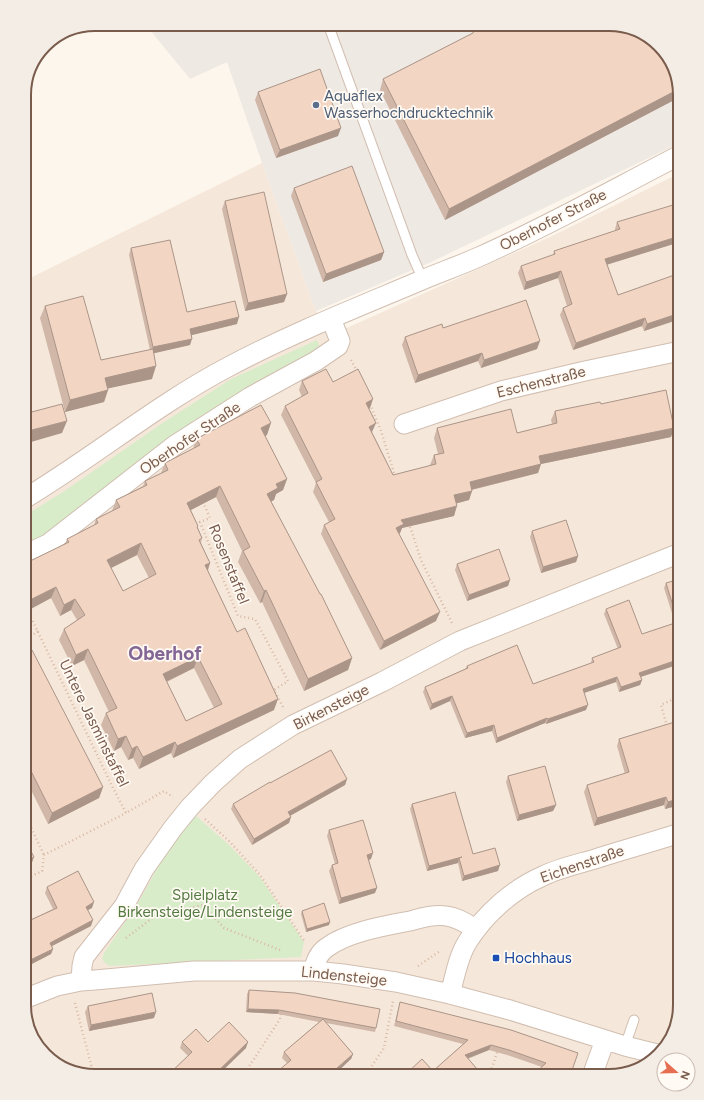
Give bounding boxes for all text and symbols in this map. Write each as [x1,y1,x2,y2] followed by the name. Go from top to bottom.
[324,87,494,122] place label: Aquaflex Wasserhochdrucktechnik
[311,100,321,110] marker: Aquaflex Wasserhochdrucktechnik
[497,185,609,255] street label: Oberhofer Straße
[495,362,587,402] street label: Eschenstraße
[136,398,244,478] street label: Oberhofer Straße
[205,521,253,607] street label: Rosenstaffel
[128,642,202,665] district label: Oberhof
[55,656,133,790] street label: Untere Jasminstaffel
[290,680,372,734] street label: Birkensteige
[538,841,626,887] street label: Eichenstraße
[118,886,292,921] park label: Spielplatz Birkensteige/Lindensteige
[504,949,572,967] place label: Hochhaus
[491,953,501,963] marker: Hochhaus
[300,963,388,989] street label: Lindensteige
[656,1052,696,1092] north arrow
[677,1069,692,1081] text: N

